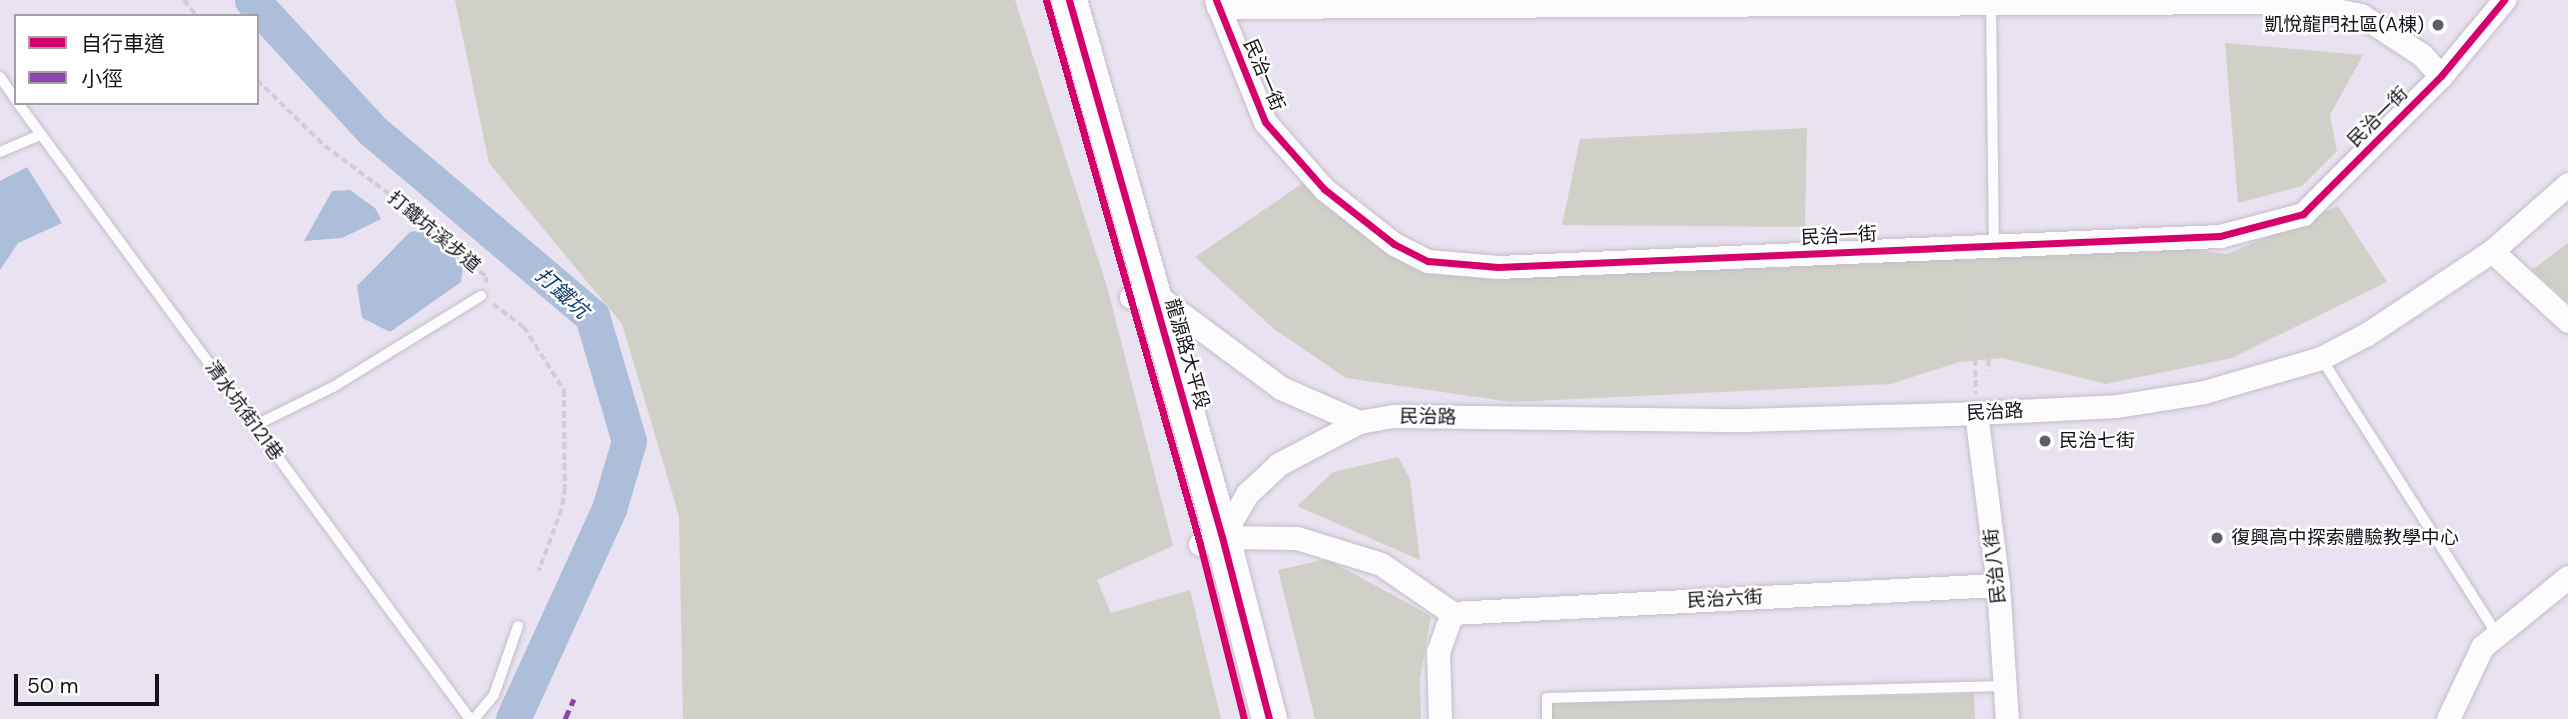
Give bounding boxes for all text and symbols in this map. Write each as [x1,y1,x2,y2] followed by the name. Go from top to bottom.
[14,14,259,105] legend
[2265,14,2424,36] place label: 凱悅龍門社區(A棟)
[2430,17,2446,33] marker: 凱悅龍門社區(A棟)
[81,30,165,58] text: 自行車道
[1239,36,1289,114] street label: 民治一街
[81,65,123,93] text: 小徑
[2343,82,2413,152] street label: 民治一街
[383,187,485,277] street label: 打鐵坑溪步道
[1800,223,1878,249] street label: 民治一街
[530,263,594,323] water label: 打鐵坑
[1160,296,1214,412] street label: 龍源路大平段
[200,357,288,465] street label: 清水坑街121巷
[1966,399,2024,425] street label: 民治路
[1399,405,1457,429] street label: 民治路
[2059,430,2135,452] place label: 民治七街
[2037,433,2053,449] marker: 民治七街
[1980,527,2010,605] street label: 民治八街
[2231,527,2459,549] place label: 復興高中探索體驗教學中心
[2209,530,2225,546] marker: 復興高中探索體驗教學中心
[1686,586,1764,612] street label: 民治六街
[18,660,163,704] scale bar
[27,672,78,700] text: 50 m

